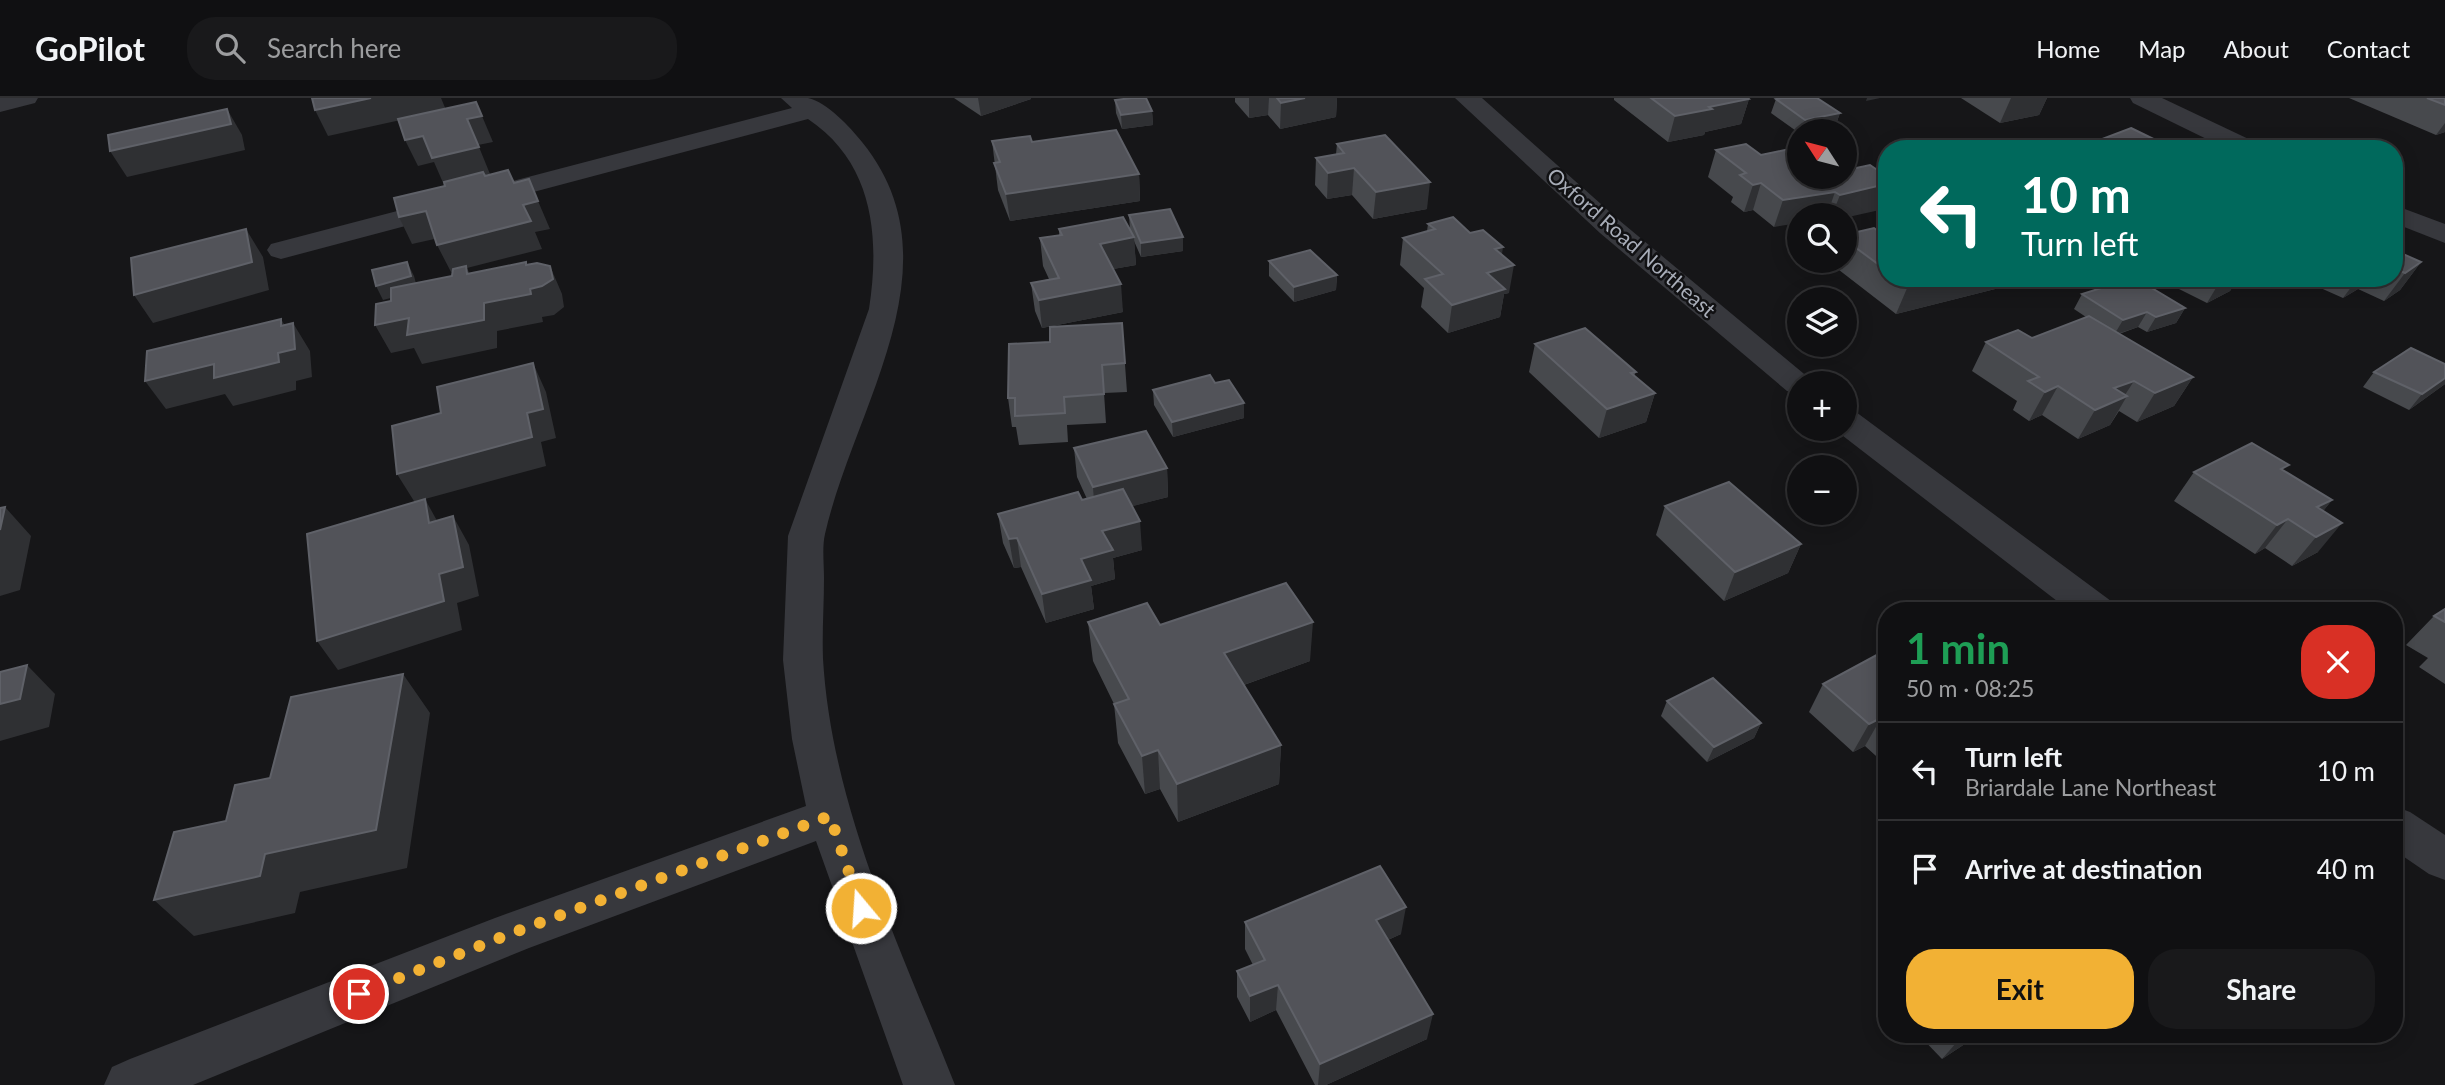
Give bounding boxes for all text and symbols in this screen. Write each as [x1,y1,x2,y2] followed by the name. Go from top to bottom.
[187,17,677,80] search box
[35,28,145,68] text: GoPilot
[211,29,249,67] icon: search
[267,32,401,64] text: Search here
[2036,34,2100,63] text: Home
[2138,34,2186,63] text: Map
[2224,34,2289,63] text: About
[2327,34,2410,63] text: Contact
[1787,119,1857,189] north arrow
[1787,119,1857,525] map controls
[1543,162,1722,322] street label: Oxford Road Northeast
[2021,165,2131,223] text: 10 m
[1906,168,1997,259] icon: left
[1787,203,1857,273] button: search
[2021,224,2138,263] text: Turn left
[1787,287,1857,357] button: layers
[1787,371,1857,441] button: +
[1787,455,1857,525] button: −
[1906,623,2010,673] text: 1 min
[2301,625,2375,699] button: close
[1906,674,2034,702] text: 50 m · 08:25
[1965,741,2062,773] text: Turn left
[1906,752,1944,790] icon: left
[2317,755,2375,787] text: 10 m
[1965,773,2216,801] text: Briardale Lane Northeast
[1906,850,1944,888] icon: arrive
[1965,853,2202,885] text: Arrive at destination
[2317,853,2375,885] text: 40 m
[824,871,898,945] position arrow
[1906,949,2134,1029] button: Exit
[2148,949,2375,1029] button: Share
[329,964,389,1024] pin
[340,975,378,1013] icon: arrive

